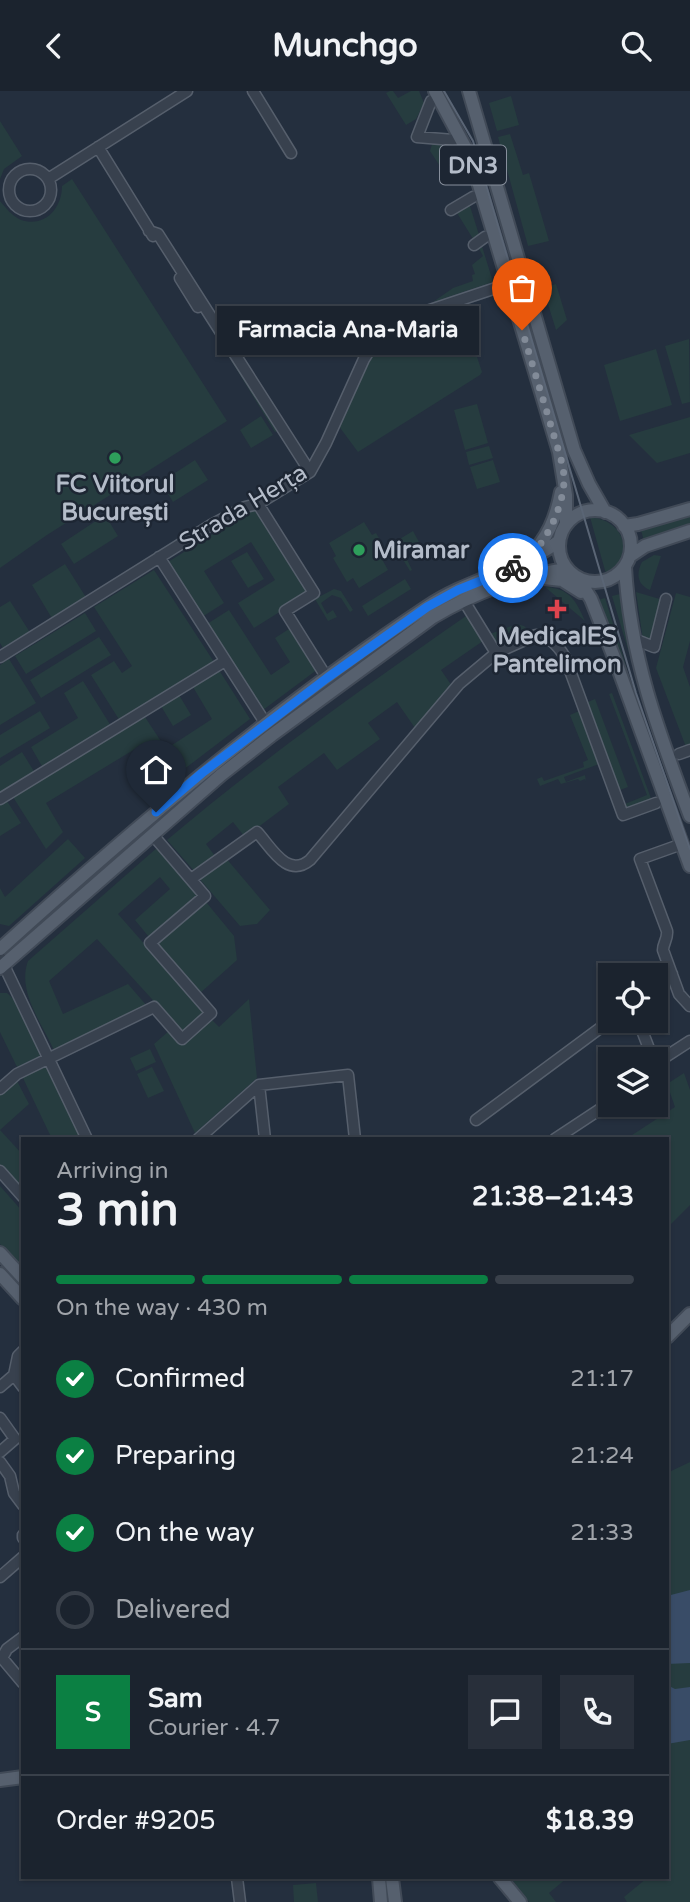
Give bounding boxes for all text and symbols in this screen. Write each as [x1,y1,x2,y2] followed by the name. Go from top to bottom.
[35,27,73,65] icon: back
[272,27,418,65] text: Munchgo
[617,27,655,65] icon: search
[440,145,506,185] road number: DN3
[492,258,552,330] pin
[503,269,541,307] icon: bag
[218,306,480,355] callout: Farmacia Ana-Maria
[238,316,458,344] text: Farmacia Ana-Maria
[107,450,123,466] marker: FC Viitorul București
[174,458,313,557] street label: Strada Herța
[56,470,174,527] place label: FC Viitorul București
[478,533,548,603] courier
[373,536,470,565] place label: Miramar
[351,542,367,558] marker: Miramar
[494,549,532,587] icon: bike
[547,599,567,619] marker: MedicalES Pantelimon
[492,622,622,679] place label: MedicalES Pantelimon
[126,740,186,812] pin
[137,751,175,789] icon: home
[598,963,668,1117] map controls
[598,963,668,1033] button: locate
[598,1047,668,1117] button: layers
[56,1157,169,1185] text: Arriving in
[472,1181,634,1212] text: 21:38–21:43
[56,1183,179,1238] text: 3 min
[56,1294,268,1322] text: On the way · 430 m
[56,1360,94,1398] icon: check
[115,1363,245,1394] text: Confirmed
[570,1365,634,1393] text: 21:17
[56,1437,94,1475] icon: check
[115,1440,236,1471] text: Preparing
[570,1442,634,1470] text: 21:24
[56,1514,94,1552] icon: check
[115,1517,255,1548] text: On the way
[570,1519,634,1547] text: 21:33
[115,1594,231,1625] text: Delivered
[468,1675,542,1749] button: chat
[560,1675,634,1749] button: phone
[148,1683,203,1714] text: Sam
[85,1697,101,1728] text: S
[148,1714,281,1742] text: Courier · 4.7
[56,1805,216,1836] text: Order #9205
[546,1805,634,1836] text: $18.39

